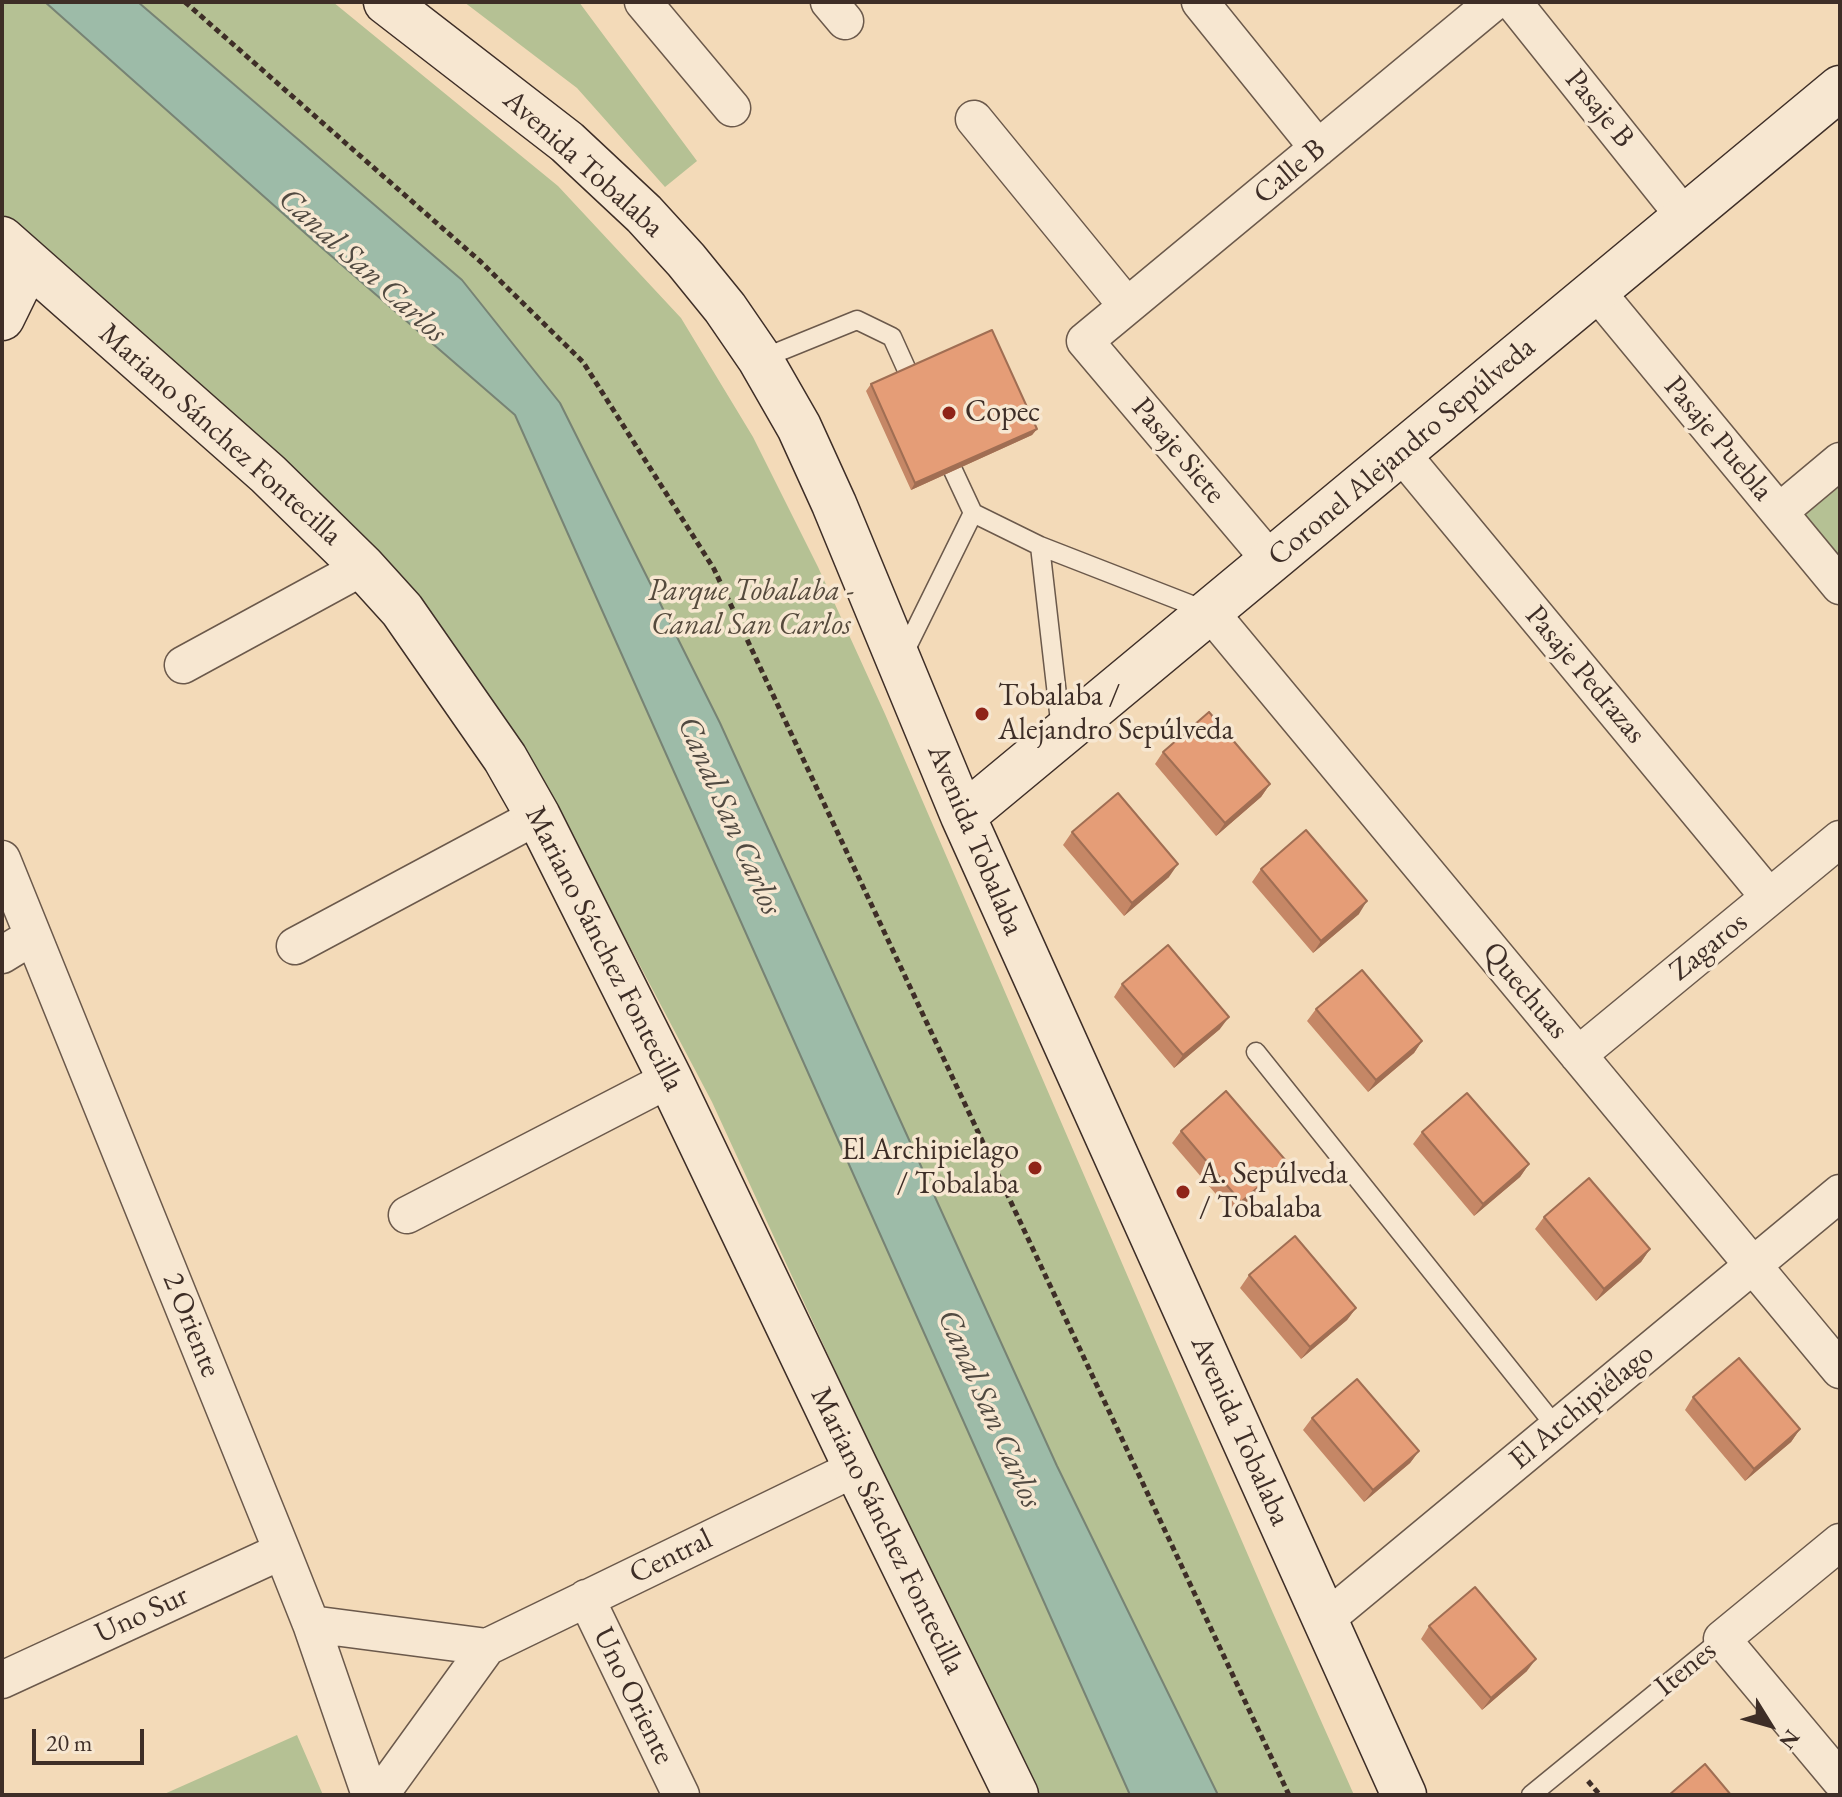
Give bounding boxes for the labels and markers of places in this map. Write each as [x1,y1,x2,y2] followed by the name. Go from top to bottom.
[965,395,1040,431] place label: Copec
[940,404,958,422] marker: Copec
[998,679,1233,750] place label: Tobalaba / Alejandro Sepúlveda
[973,705,991,723] marker: Tobalaba / Alejandro Sepúlveda
[841,1133,1019,1204] place label: El Archipielago / Tobalaba
[1199,1157,1348,1228] place label: A. Sepúlveda / Tobalaba
[1026,1159,1044,1177] marker: El Archipielago / Tobalaba
[1174,1183,1192,1201] marker: A. Sepúlveda / Tobalaba

